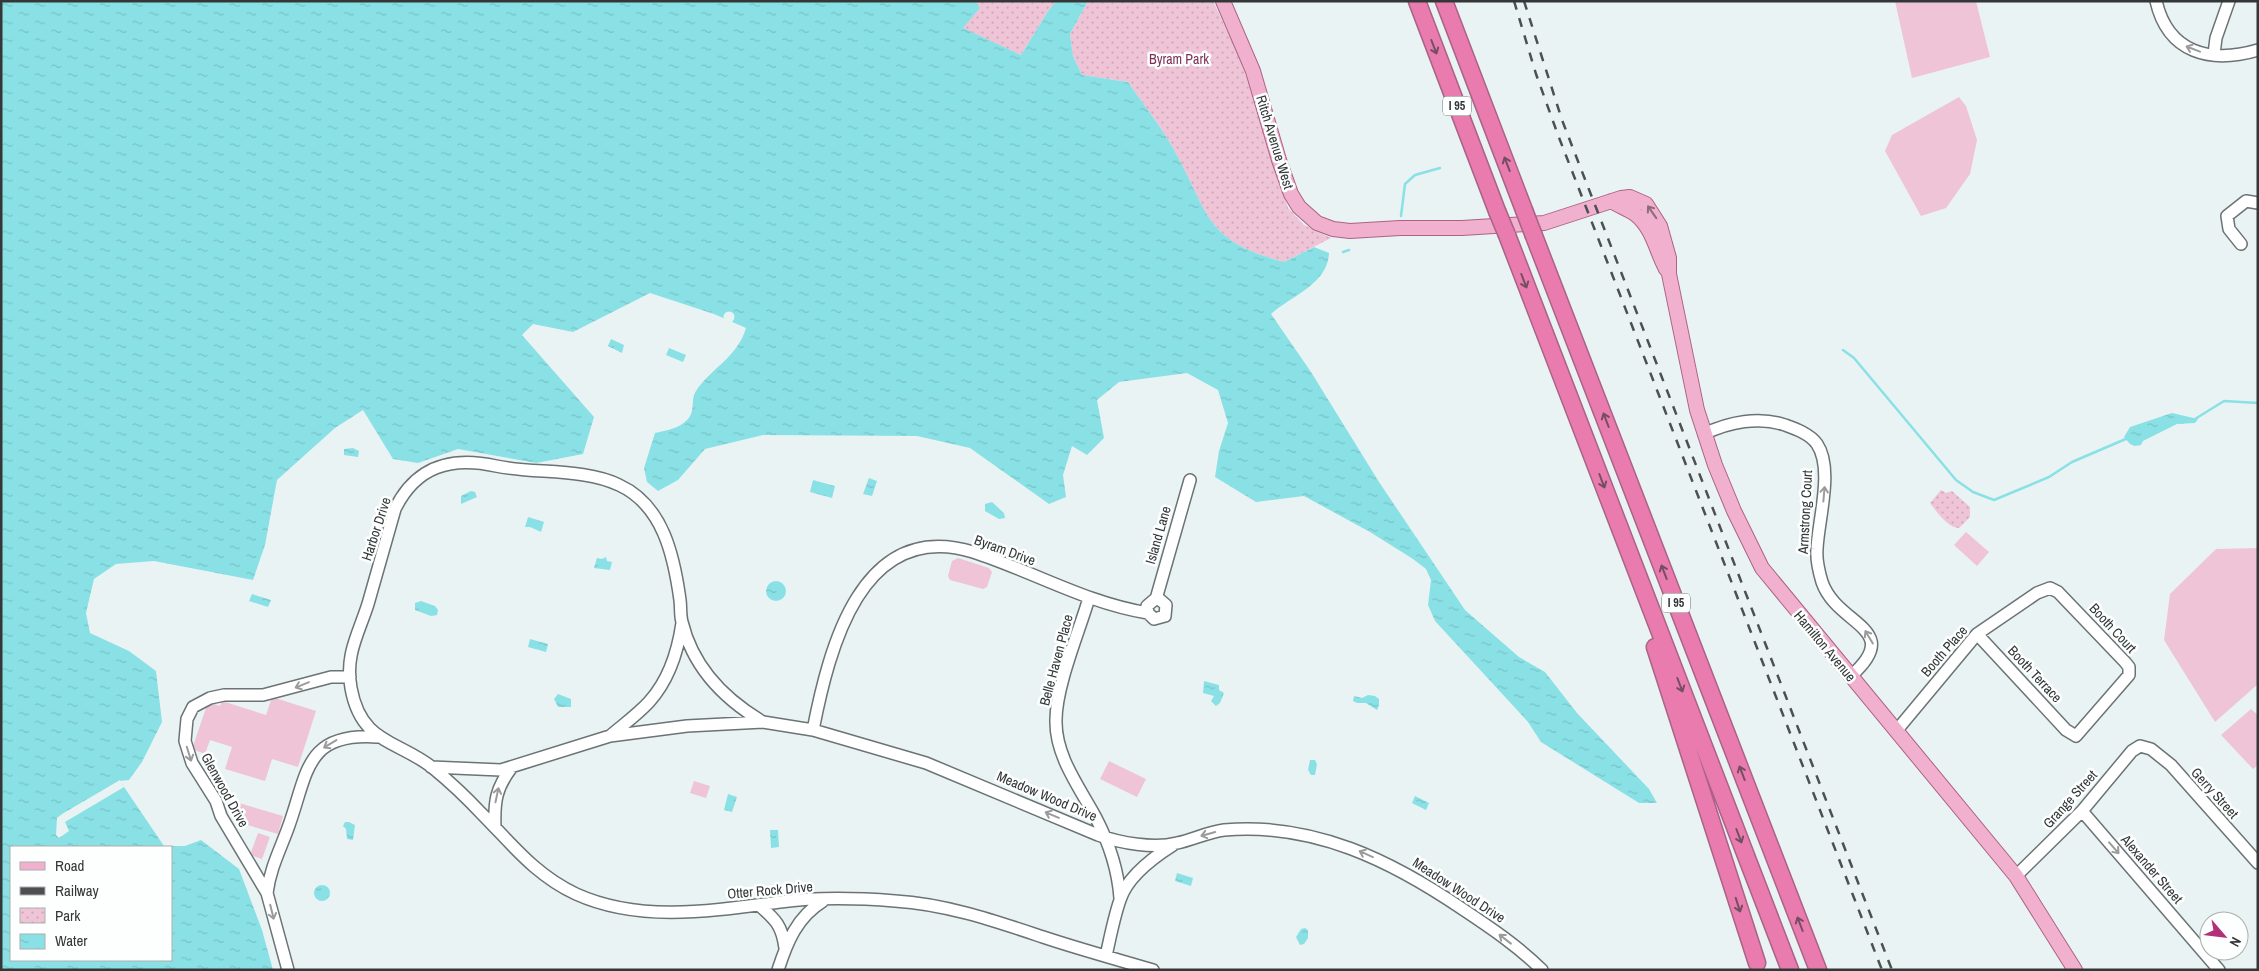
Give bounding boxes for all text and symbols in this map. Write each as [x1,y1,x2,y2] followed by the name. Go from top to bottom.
[1430,39,1440,54] one-way arrow
[2186,44,2201,54] one-way arrow
[1149,50,1209,68] park label: Byram Park
[1252,93,1298,191] street label: Ritch Avenue West
[1443,96,1471,115] road number: I 95
[1502,157,1511,173] one-way arrow
[1647,205,1657,219] one-way arrow
[1520,273,1530,288] one-way arrow
[1600,413,1609,428] one-way arrow
[1794,469,1816,556] street label: Armstrong Court
[1598,473,1607,489] one-way arrow
[1819,486,1828,502] one-way arrow
[357,495,395,563] street label: Harbor Drive
[1141,504,1175,566] street label: Island Lane
[972,531,1038,569] street label: Byram Drive
[1659,565,1668,580] one-way arrow
[1662,594,1690,612] road number: I 95
[2086,599,2140,657] street label: Booth Court
[1790,607,1860,685] street label: Hamilton Avenue
[1035,612,1077,708] street label: Belle Haven Place
[1917,622,1971,680] street label: Booth Place
[1863,630,1874,644] one-way arrow
[2004,642,2066,706] street label: Booth Terrace
[1676,677,1685,692] one-way arrow
[295,681,310,690] one-way arrow
[324,740,338,750] one-way arrow
[185,746,195,762] one-way arrow
[197,750,253,830] street label: Glenwood Drive
[2187,764,2243,822] street label: Gerry Street
[1736,765,1745,780] one-way arrow
[2039,766,2101,832] street label: Grange Street
[994,767,1100,825] street label: Meadow Wood Drive
[493,787,502,803] one-way arrow
[1045,809,1060,819] one-way arrow
[1735,829,1744,844] one-way arrow
[1200,830,1216,840] one-way arrow
[2116,830,2187,907] street label: Alexander Street
[2108,841,2119,854] one-way arrow
[10,846,172,961] legend
[1359,849,1374,859] one-way arrow
[1409,853,1509,927] street label: Meadow Wood Drive
[55,855,84,876] text: Road
[727,877,813,903] street label: Otter Rock Drive
[55,880,100,901] text: Railway
[1734,897,1744,913] one-way arrow
[268,904,277,920] one-way arrow
[55,905,81,926] text: Park
[2199,911,2249,961] north arrow
[1795,917,1804,932] one-way arrow
[55,930,87,951] text: Water
[1499,933,1512,944] one-way arrow
[2226,934,2245,950] text: N

